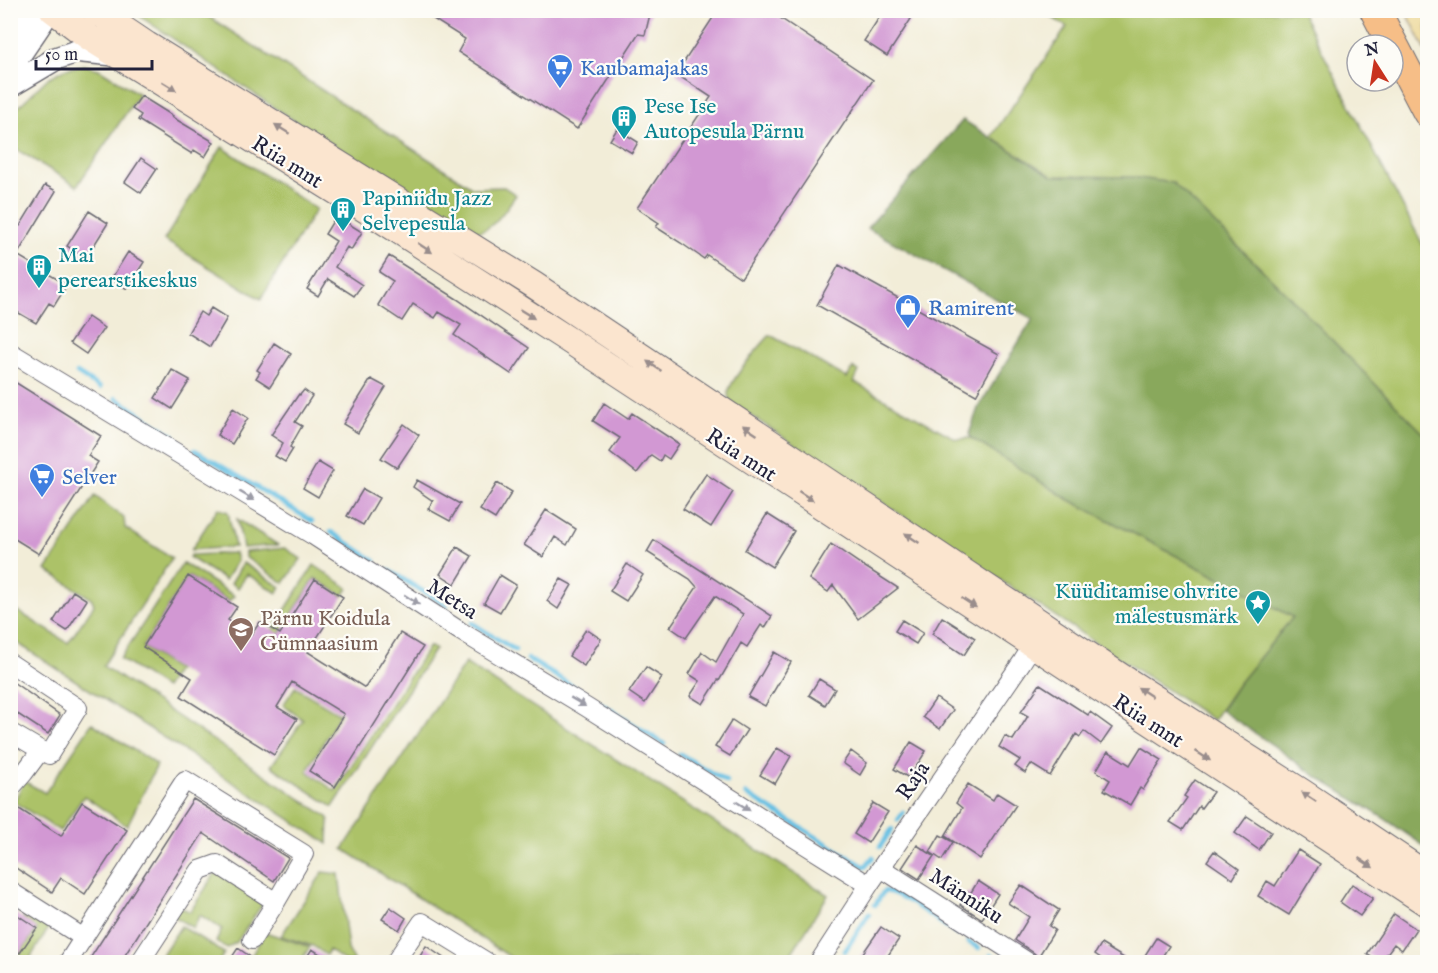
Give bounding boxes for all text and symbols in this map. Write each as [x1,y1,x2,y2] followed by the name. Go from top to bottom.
[36,33,152,71] scale bar
[1345,33,1405,93] north arrow
[1362,39,1381,62] text: N
[45,44,78,67] text: 50 m
[545,52,575,90] supermarket icon: Kaubamajakas
[580,55,708,83] place label: Kaubamajakas
[161,81,177,92] one-way arrow
[643,93,804,146] place label: Pese Ise Autopesula Pärnu
[609,103,639,141] building icon: Pese Ise Autopesula Pärnu
[274,124,290,135] one-way arrow
[246,130,328,196] street label: Riia mnt
[362,185,491,238] place label: Papiniidu Jazz Selvepesula
[328,195,358,233] building icon: Papiniidu Jazz Selvepesula
[58,242,197,295] place label: Mai perearstikeskus
[417,242,433,253] one-way arrow
[24,252,54,290] building icon: Mai perearstikeskus
[893,292,923,330] shop icon: Ramirent
[928,295,1015,323] place label: Ramirent
[519,309,535,320] one-way arrow
[646,361,662,372] one-way arrow
[700,422,782,489] street label: Riia mnt
[742,425,758,436] one-way arrow
[27,461,57,499] supermarket icon: Selver
[62,464,117,492] place label: Selver
[798,490,814,502] one-way arrow
[239,491,256,501] one-way arrow
[904,533,920,544] one-way arrow
[421,573,483,627] street label: Metsa
[1055,578,1238,631] place label: Küüditamise ohvrite mälestusmärk
[1243,588,1273,626] place icon: Küüditamise ohvrite mälestusmärk
[404,594,420,605] one-way arrow
[961,597,977,609] one-way arrow
[260,605,391,658] place label: Pärnu Koidula Gümnaasium
[226,615,256,653] school or university icon: Pärnu Koidula Gümnaasium
[1137,686,1153,697] one-way arrow
[1107,688,1189,755] street label: Riia mnt
[570,697,586,708] one-way arrow
[1194,750,1210,762] one-way arrow
[891,756,937,806] street label: Raja
[1301,792,1317,803] one-way arrow
[735,800,751,811] one-way arrow
[1357,857,1373,869] one-way arrow
[924,862,1008,931] street label: Männiku

